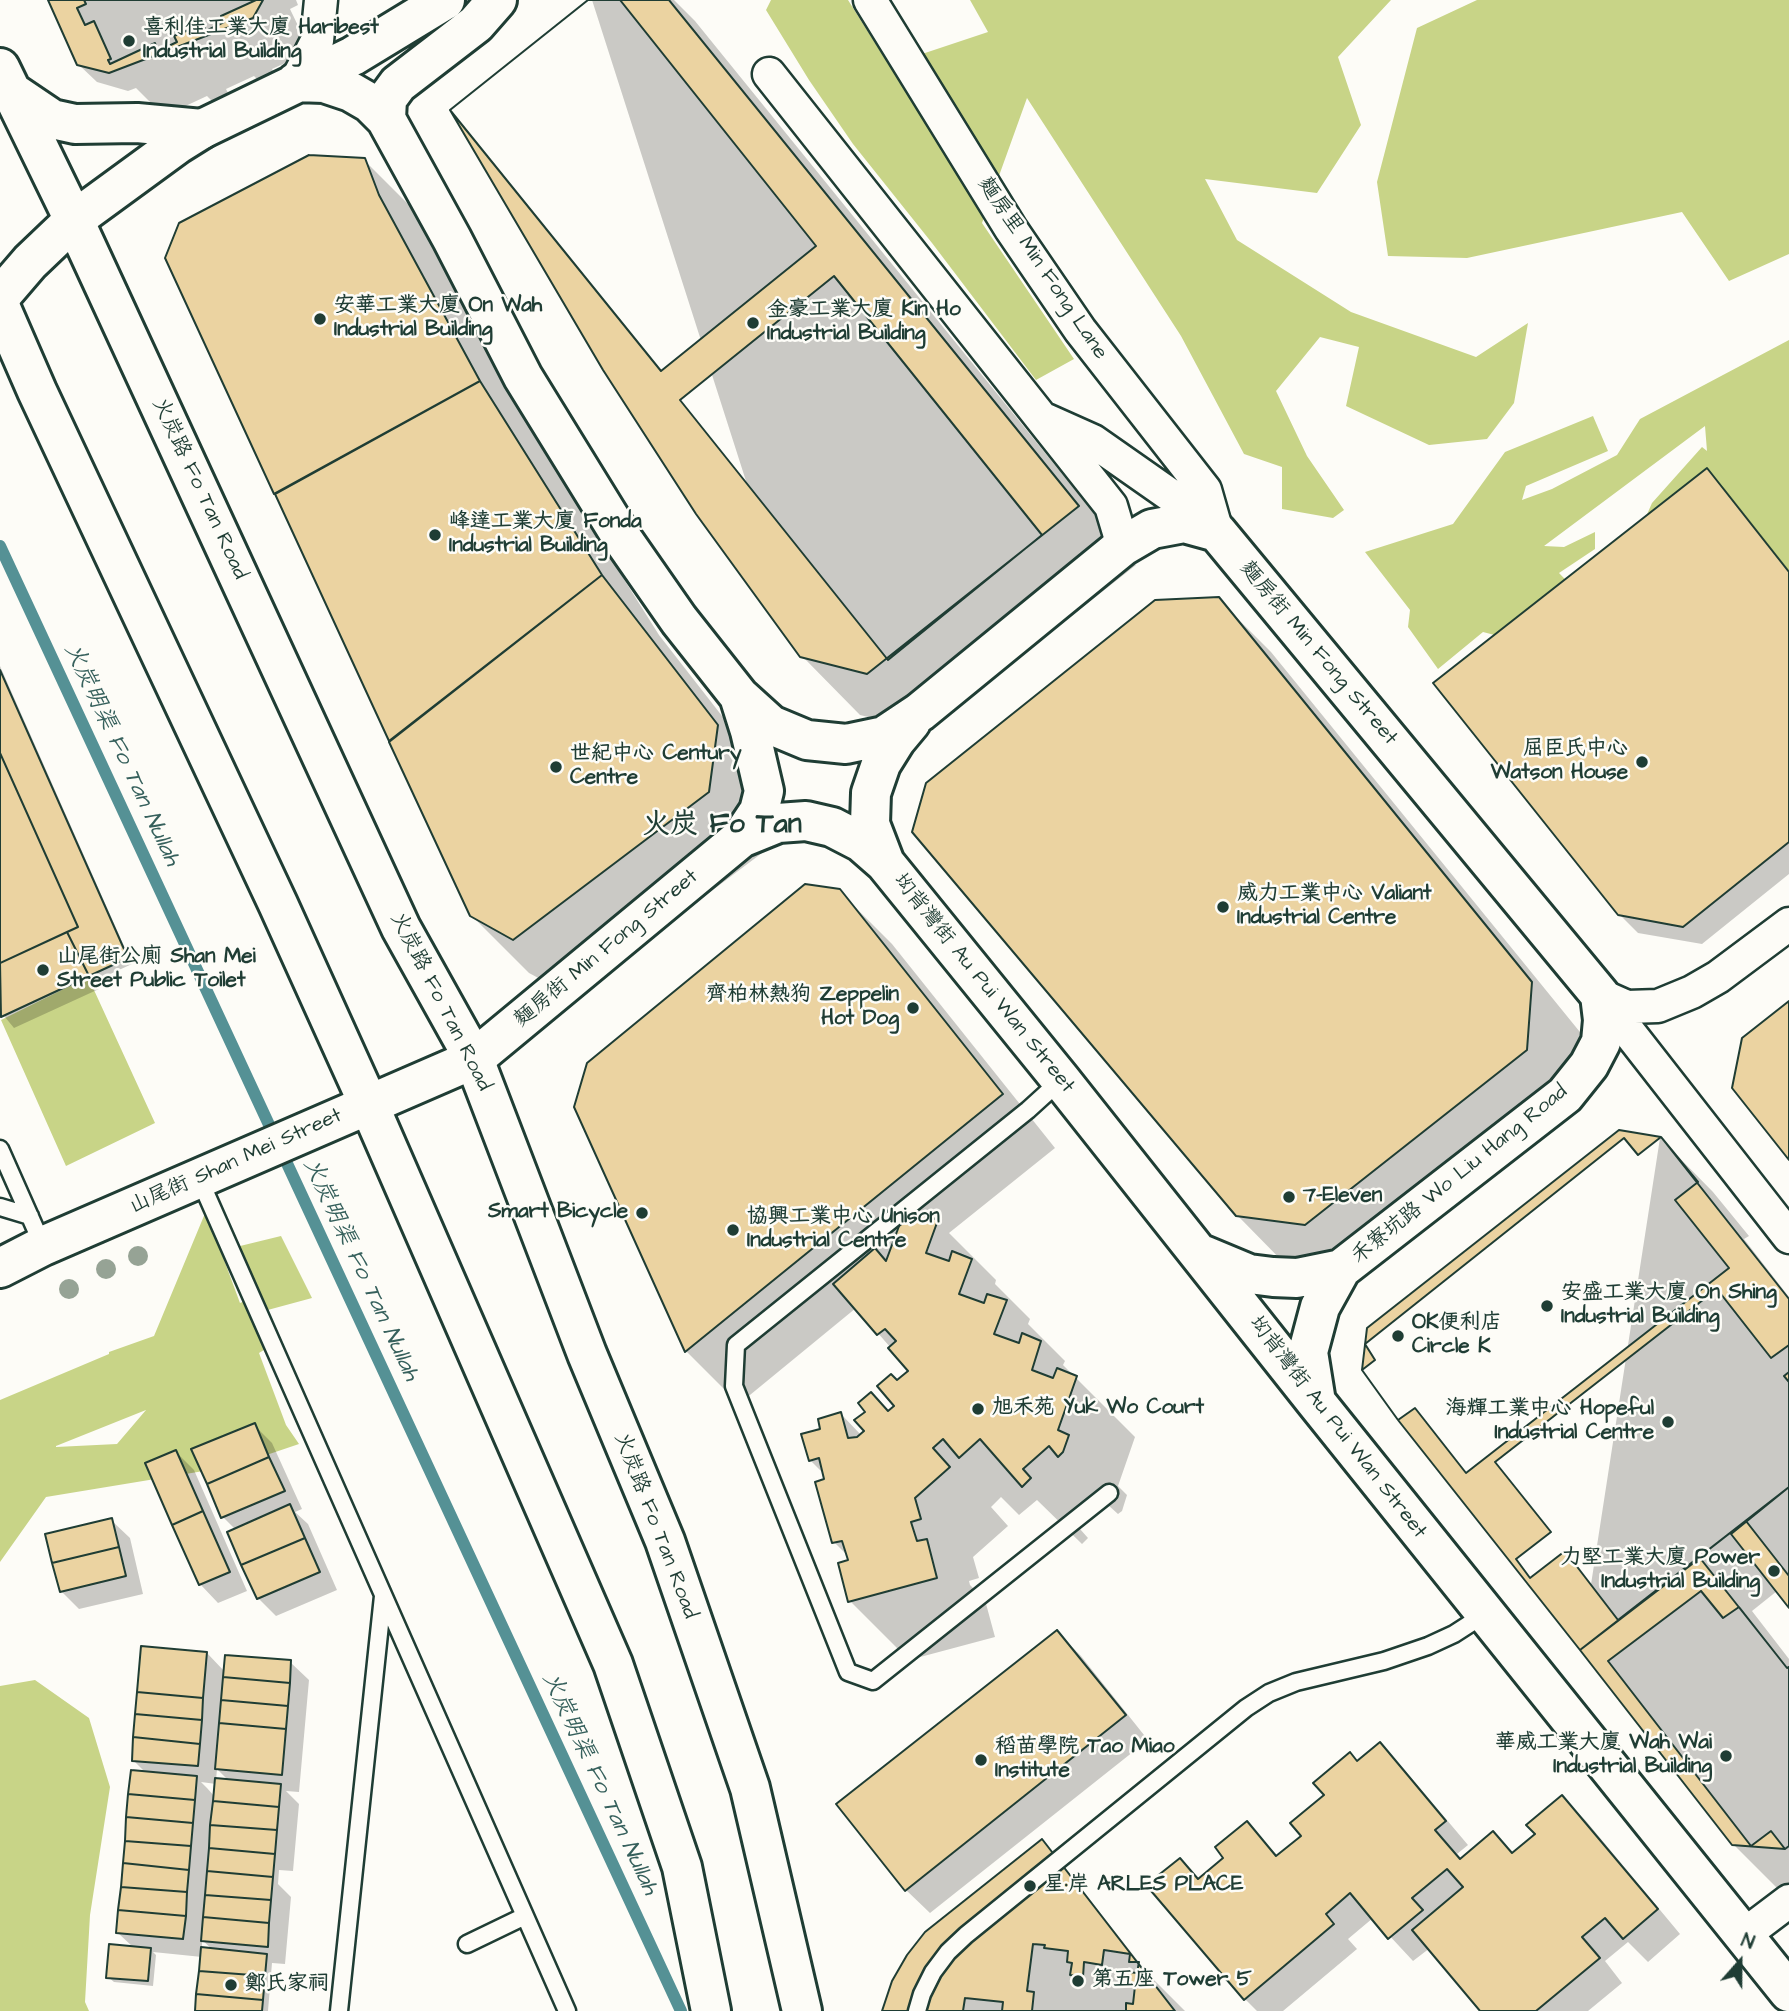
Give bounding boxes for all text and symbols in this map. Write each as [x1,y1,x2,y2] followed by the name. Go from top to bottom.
[143,16,379,66] place label: 喜利佳工業大廈 Haribest Industrial Building
[121,33,137,49] marker: 喜利佳工業大廈 Haribest Industrial Building
[972,173,1112,365] street label: 麵房里 Min Fong Lane
[334,294,542,344] place label: 安華工業大廈 On Wah Industrial Building
[767,298,961,348] place label: 金豪工業大廈 Kin Ho Industrial Building
[312,311,328,327] marker: 安華工業大廈 On Wah Industrial Building
[745,315,761,331] marker: 金豪工業大廈 Kin Ho Industrial Building
[146,394,252,584] street label: 火炭路 Fo Tan Road
[449,510,642,560] place label: 峰達工業大廈 Fonda Industrial Building
[427,527,443,543] marker: 峰達工業大廈 Fonda Industrial Building
[1234,557,1402,751] street label: 麵房街 Min Fong Street
[57,639,185,871] water label: 火炭明渠 Fo Tan Nullah
[1491,737,1628,787] place label: 屈臣氏中心 Watson House
[570,742,741,792] place label: 世紀中心 Century Centre
[1634,754,1650,770] marker: 屈臣氏中心 Watson House
[548,759,564,775] marker: 世紀中心 Century Centre
[642,809,802,843] district label: 火炭 Fo Tan
[510,865,704,1033] street label: 麵房街 Min Fong Street
[887,869,1079,1099] street label: 㘭背灣街 Au Pui Wan Street
[1237,882,1431,932] place label: 威力工業中心 Valiant Industrial Centre
[1215,899,1231,915] marker: 威力工業中心 Valiant Industrial Centre
[384,908,496,1096] street label: 火炭路 Fo Tan Road
[57,945,256,995] place label: 山尾街公廁 Shan Mei Street Public Toilet
[35,962,51,978] marker: 山尾街公廁 Shan Mei Street Public Toilet
[706,983,899,1033] place label: 齊柏林熱狗 Zeppelin Hot Dog
[905,1000,921,1016] marker: 齊柏林熱狗 Zeppelin Hot Dog
[1347,1080,1573,1270] street label: 禾寮坑路 Wo Liu Hang Road
[126,1104,346,1220] street label: 山尾街 Shan Mei Street
[296,1154,424,1386] water label: 火炭明渠 Fo Tan Nullah
[1303,1184,1382,1210] place label: 7-Eleven
[1281,1189,1297,1205] marker: 7-Eleven
[488,1200,628,1226] place label: Smart Bicycle
[634,1205,650,1221] marker: Smart Bicycle
[747,1205,940,1255] place label: 協興工業中心 Unison Industrial Centre
[725,1222,741,1238] marker: 協興工業中心 Unison Industrial Centre
[1561,1281,1777,1331] place label: 安盛工業大廈 On Shing Industrial Building
[1539,1298,1555,1314] marker: 安盛工業大廈 On Shing Industrial Building
[1412,1311,1502,1361] place label: OK便利店 Circle K
[1243,1312,1431,1544] street label: 㘭背灣街 Au Pui Wan Street
[1390,1328,1406,1344] marker: OK便利店 Circle K
[992,1396,1204,1422] place label: 旭禾苑 Yuk Wo Court
[1446,1397,1654,1447] place label: 海輝工業中心 Hopeful Industrial Centre
[970,1401,986,1417] marker: 旭禾苑 Yuk Wo Court
[1660,1414,1676,1430] marker: 海輝工業中心 Hopeful Industrial Centre
[608,1429,702,1623] street label: 火炭路 Fo Tan Road
[1560,1546,1760,1596] place label: 力堅工業大廈 Power Industrial Building
[1766,1563,1782,1579] marker: 力堅工業大廈 Power Industrial Building
[535,1668,663,1900] water label: 火炭明渠 Fo Tan Nullah
[1495,1731,1712,1781] place label: 華威工業大廈 Wah Wai Industrial Building
[995,1735,1174,1785] place label: 稻苗學院 Tao Miao Institute
[1718,1748,1734,1764] marker: 華威工業大廈 Wah Wai Industrial Building
[973,1752,989,1768] marker: 稻苗學院 Tao Miao Institute
[1044,1873,1243,1899] place label: 星·岸 ARLES PLACE
[1022,1878,1038,1894] marker: 星·岸 ARLES PLACE
[1705,1927,1775,1997] north arrow
[1737,1927,1758,1957] text: N
[1092,1968,1252,1994] place label: 第五座 Tower 5
[245,1972,329,1998] place label: 鄭氏家祠
[1070,1973,1086,1989] marker: 第五座 Tower 5
[223,1977,239,1993] marker: 鄭氏家祠

